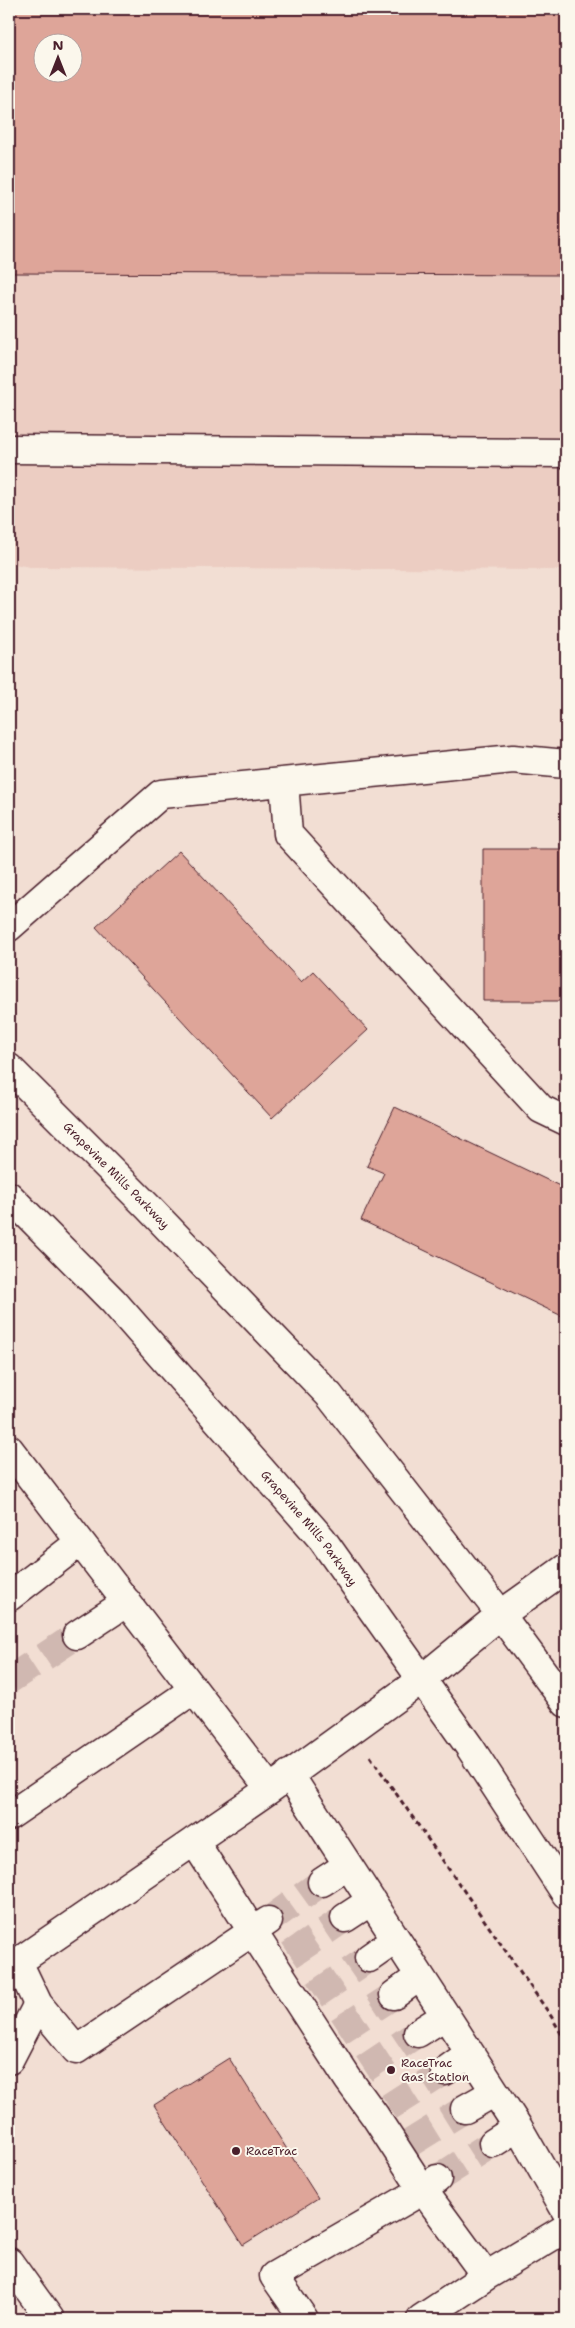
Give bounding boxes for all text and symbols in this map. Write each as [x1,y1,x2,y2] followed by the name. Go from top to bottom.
[32,32,82,82] north arrow
[52,36,64,54] text: N
[60,1119,173,1233] street label: Grapevine Mills Parkway
[257,1467,361,1589] street label: Grapevine Mills Parkway
[401,2055,469,2085] place label: RaceTrac Gas Station
[385,2064,397,2076] marker: RaceTrac Gas Station
[246,2143,297,2159] place label: RaceTrac
[230,2145,242,2157] marker: RaceTrac

